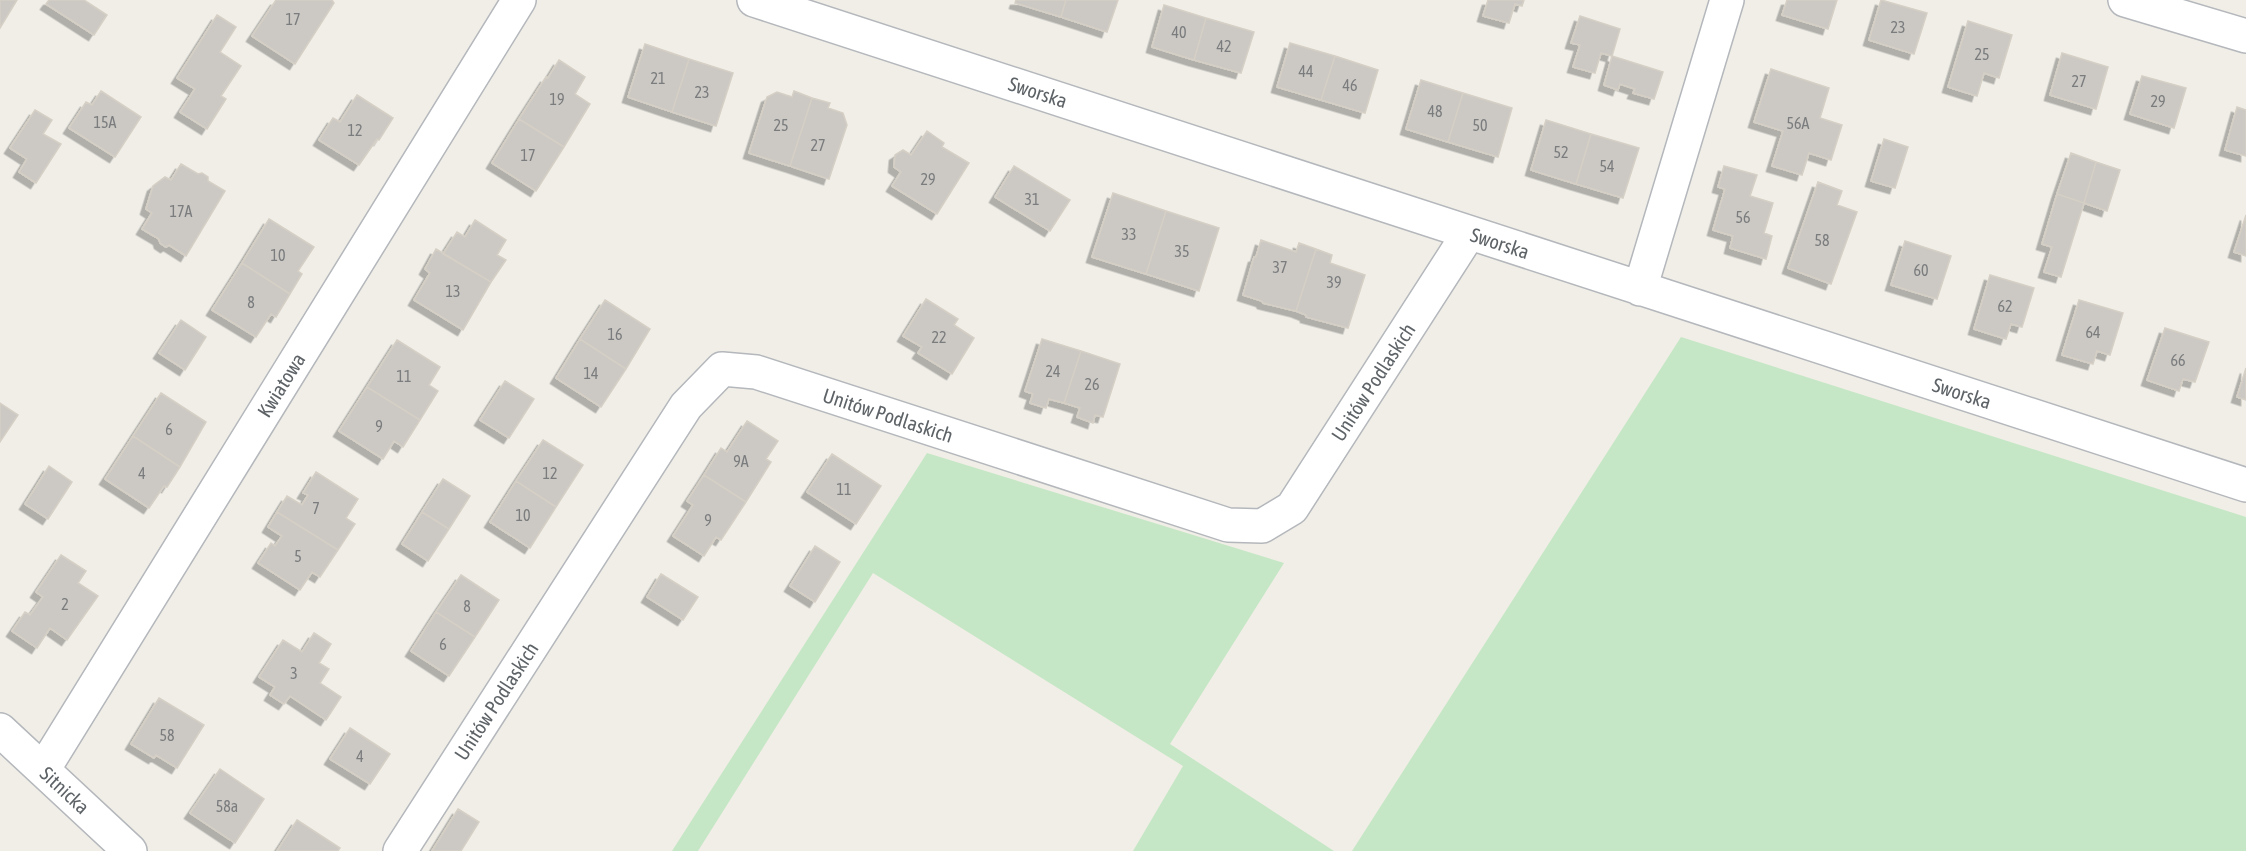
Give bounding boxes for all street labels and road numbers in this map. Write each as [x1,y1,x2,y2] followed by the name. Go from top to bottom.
[1006,72,1070,112] street label: Sworska
[1468,223,1532,263] street label: Sworska
[1326,319,1420,445] street label: Unitów Podlaskich
[252,349,310,421] street label: Kwiatowa
[1930,373,1994,413] street label: Sworska
[820,383,956,447] street label: Unitów Podlaskich
[449,638,543,764] street label: Unitów Podlaskich
[36,762,94,818] street label: Sitnicka

